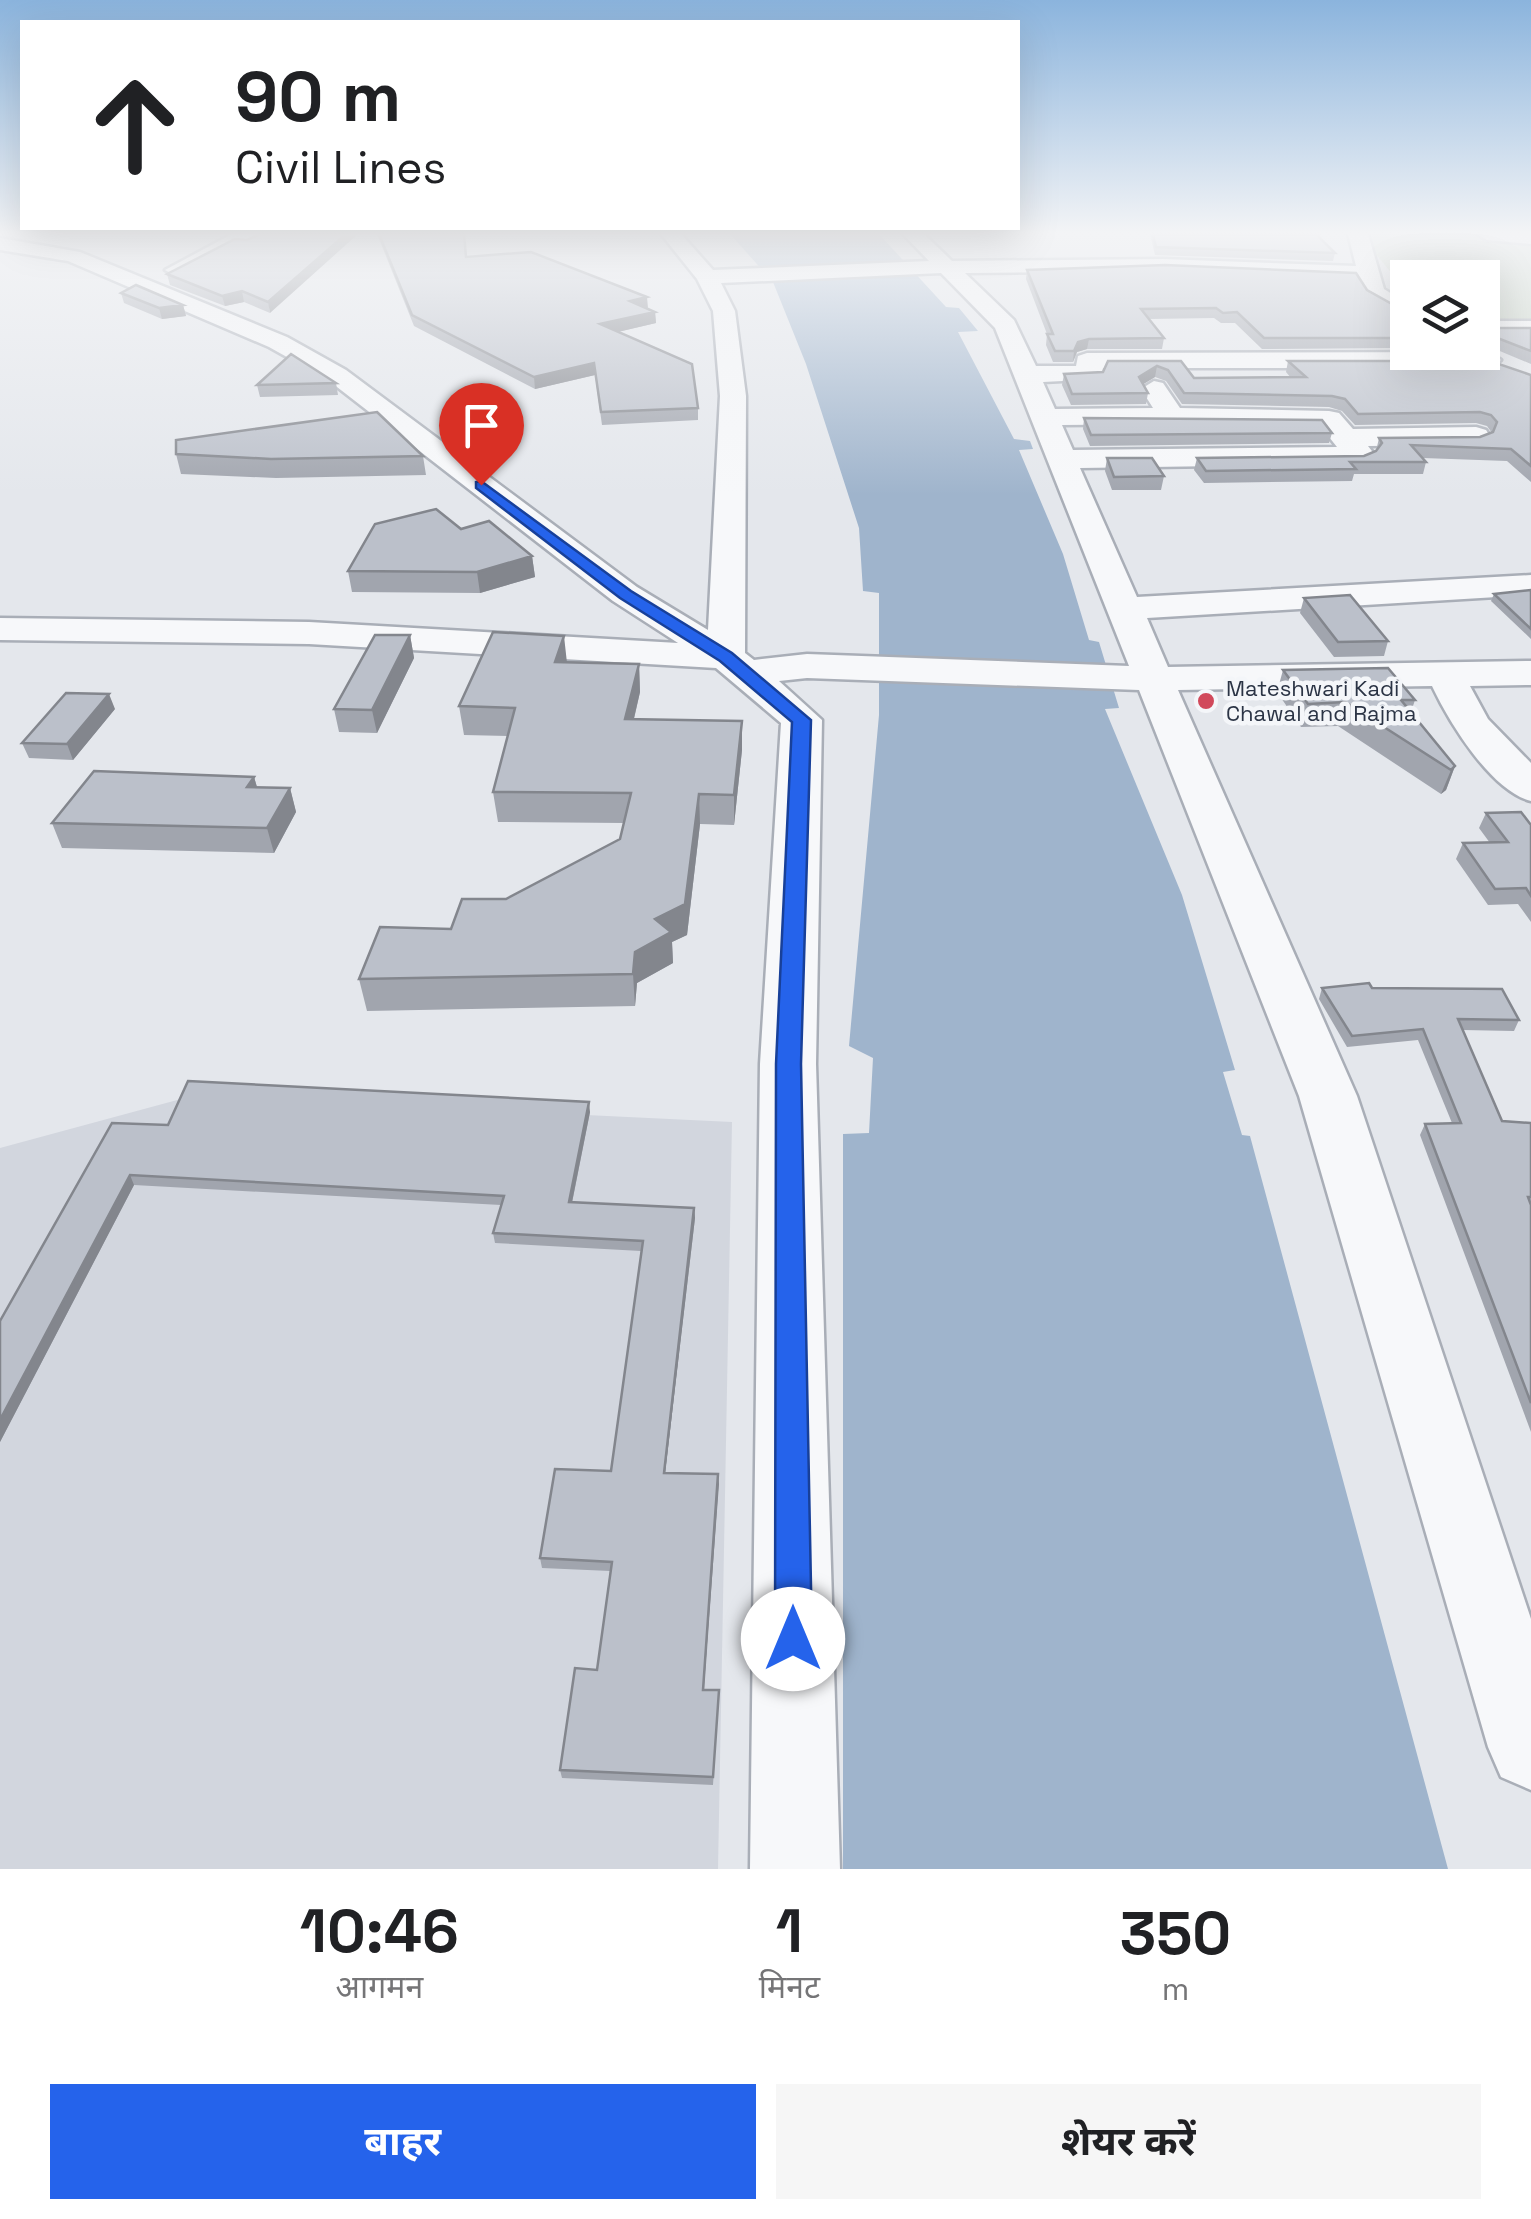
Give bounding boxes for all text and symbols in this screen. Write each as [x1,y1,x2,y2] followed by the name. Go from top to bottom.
[235,52,401,141] text: 90 m
[70,60,200,190] icon: ahead
[235,139,446,196] text: Civil Lines
[1390,260,1500,370] map controls
[1390,260,1500,370] button: layers
[439,383,524,486] pin
[454,398,509,453] icon: arrive
[1226,674,1417,727] place label: Mateshwari Kadi Chawal and Rajma
[1195,690,1217,712] marker: Mateshwari Kadi Chawal and Rajma
[741,1587,845,1691] position arrow
[300,1893,459,1970] text: 10:46
[776,1893,803,1970] text: 1
[1120,1895,1231,1972] text: 350
[336,1967,423,2007] text: आगमन
[759,1967,820,2007] text: मिनट
[1162,1969,1189,2009] text: m
[50,2084,756,2199] button: बाहर
[776,2084,1481,2199] button: शेयर करें

